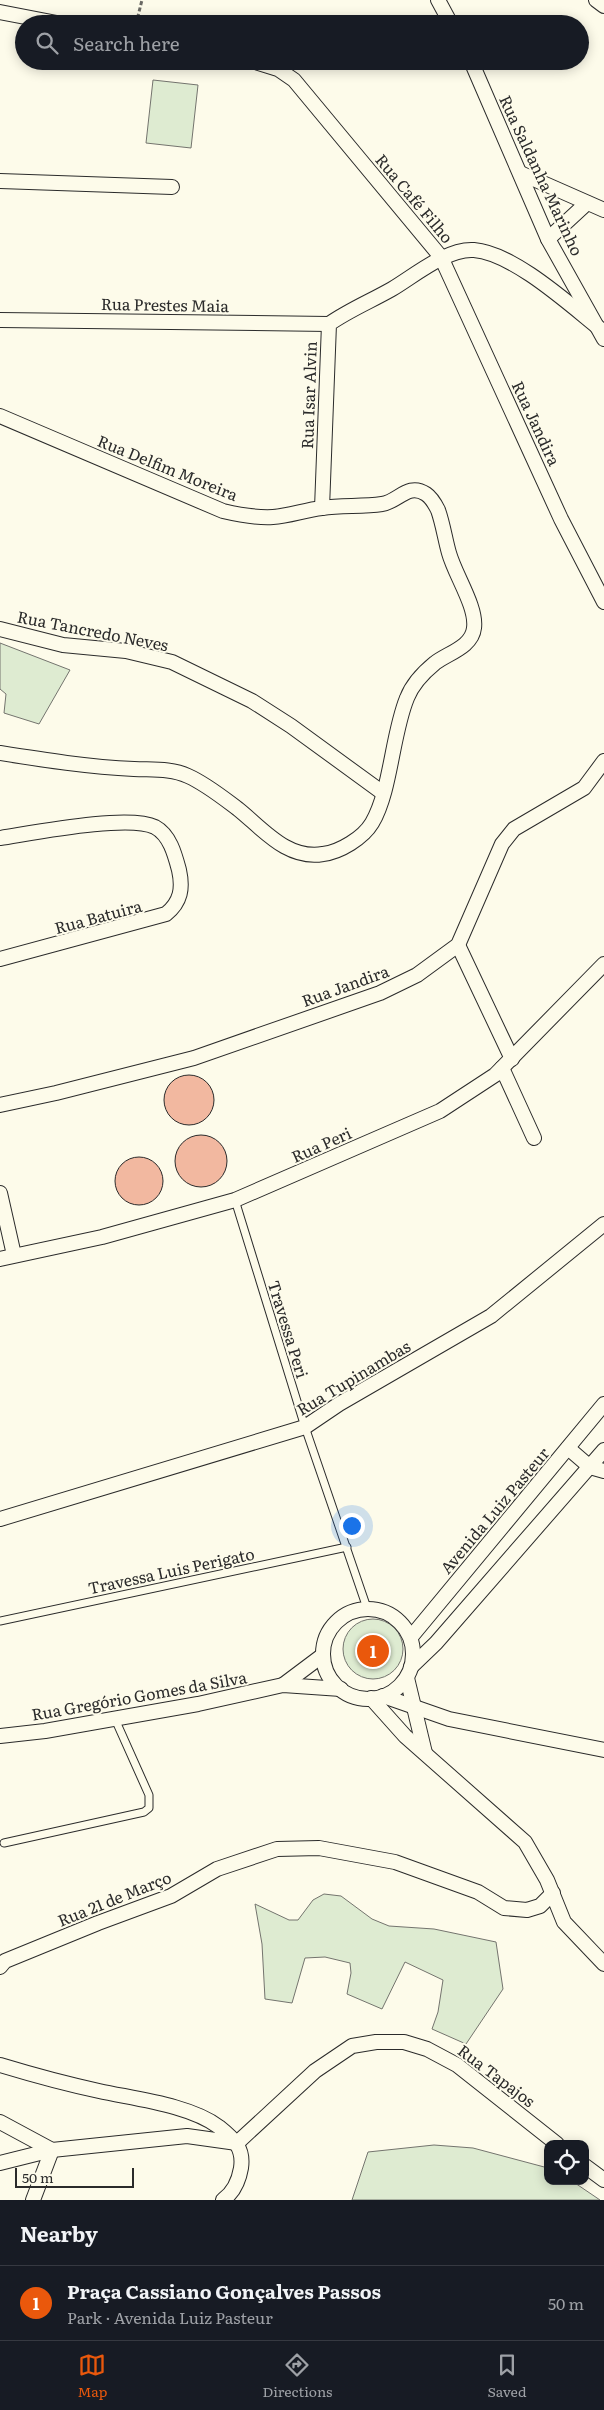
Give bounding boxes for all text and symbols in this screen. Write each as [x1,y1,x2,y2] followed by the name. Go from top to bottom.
[15,15,589,70] search box
[33,29,61,57] icon: search
[73,29,180,57] text: Search here
[494,91,590,259] street label: Rua Saldanha Marinho
[370,148,460,248] street label: Rua Café Filho
[101,291,230,317] street label: Rua Prestes Maia
[294,340,322,449] street label: Rua Isar Alvin
[507,377,567,470] street label: Rua Jandira
[94,428,242,506] street label: Rua Delfim Moreira
[15,604,171,656] street label: Rua Tancredo Neves
[52,893,145,939] street label: Rua Batuira
[298,958,392,1012] street label: Rua Jandira
[287,1120,355,1168] street label: Rua Peri
[263,1277,315,1381] street label: Travessa Peri
[291,1333,415,1421] street label: Rua Tupinambas
[434,1441,555,1579] street label: Avenida Luiz Pasteur
[339,1513,365,1539] your location
[86,1541,256,1599] street label: Travessa Luis Perigato
[357,1632,389,1670] pin: 1
[29,1664,249,1726] street label: Rua Gregório Gomes da Silva
[54,1864,174,1932] street label: Rua 21 de Março
[453,2038,541,2112] street label: Rua Tapajos
[544,2140,589,2185] map controls
[544,2140,589,2185] button: locate
[15,2165,134,2188] scale bar
[22,2167,54,2187] text: 50 m
[20,2217,98,2248] text: Nearby
[67,2277,381,2305] text: Praça Cassiano Gonçalves Passos
[33,2291,39,2315] text: 1
[548,2291,584,2315] text: 50 m
[67,2305,273,2329] text: Park · Avenida Luiz Pasteur
[78,2351,107,2401] tab: Map
[262,2351,332,2401] tab: Directions
[487,2351,526,2401] tab: Saved

